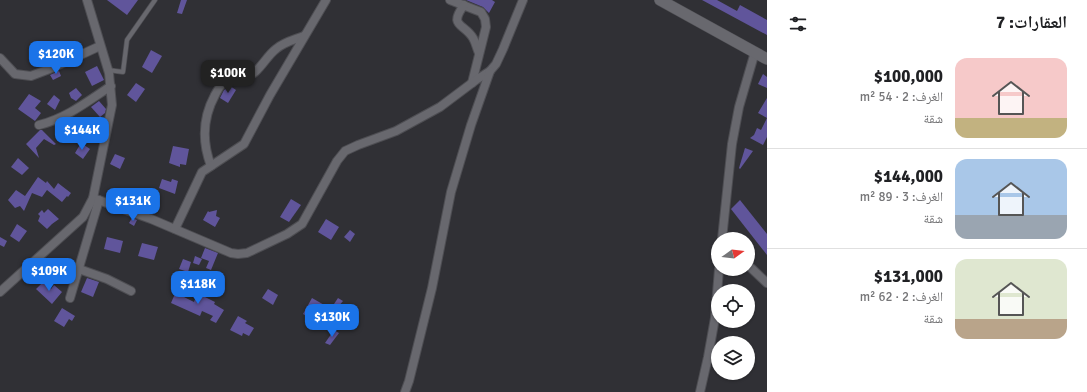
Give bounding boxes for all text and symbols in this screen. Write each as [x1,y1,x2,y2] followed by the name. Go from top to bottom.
[996,12,1067,33] text: العقارات: 7
[787,13,809,35] icon: filters
[28,41,84,75] pin: $120K
[38,46,74,62] text: $120K
[200,60,256,94] pin: $100K
[210,65,246,81] text: $100K
[874,66,943,87] text: $100,000
[987,74,1035,122] icon: home
[860,89,943,105] text: الغرف: 2 · 54 m²
[924,111,943,127] text: شقة
[54,117,110,151] pin: $144K
[64,122,100,138] text: $144K
[874,166,943,187] text: $144,000
[987,175,1035,223] icon: home
[105,188,161,222] pin: $131K
[860,189,943,205] text: الغرف: 3 · 89 m²
[115,193,151,209] text: $131K
[924,211,943,227] text: شقة
[711,232,755,276] north arrow
[711,232,755,380] map controls
[21,258,77,292] pin: $109K
[31,263,67,279] text: $109K
[874,266,943,287] text: $131,000
[170,271,226,305] pin: $118K
[987,275,1035,323] icon: home
[180,276,216,292] text: $118K
[711,284,755,328] button: locate
[860,289,943,305] text: الغرف: 2 · 62 m²
[304,304,360,338] pin: $130K
[314,309,350,325] text: $130K
[924,311,943,327] text: شقة
[711,336,755,380] button: layers

